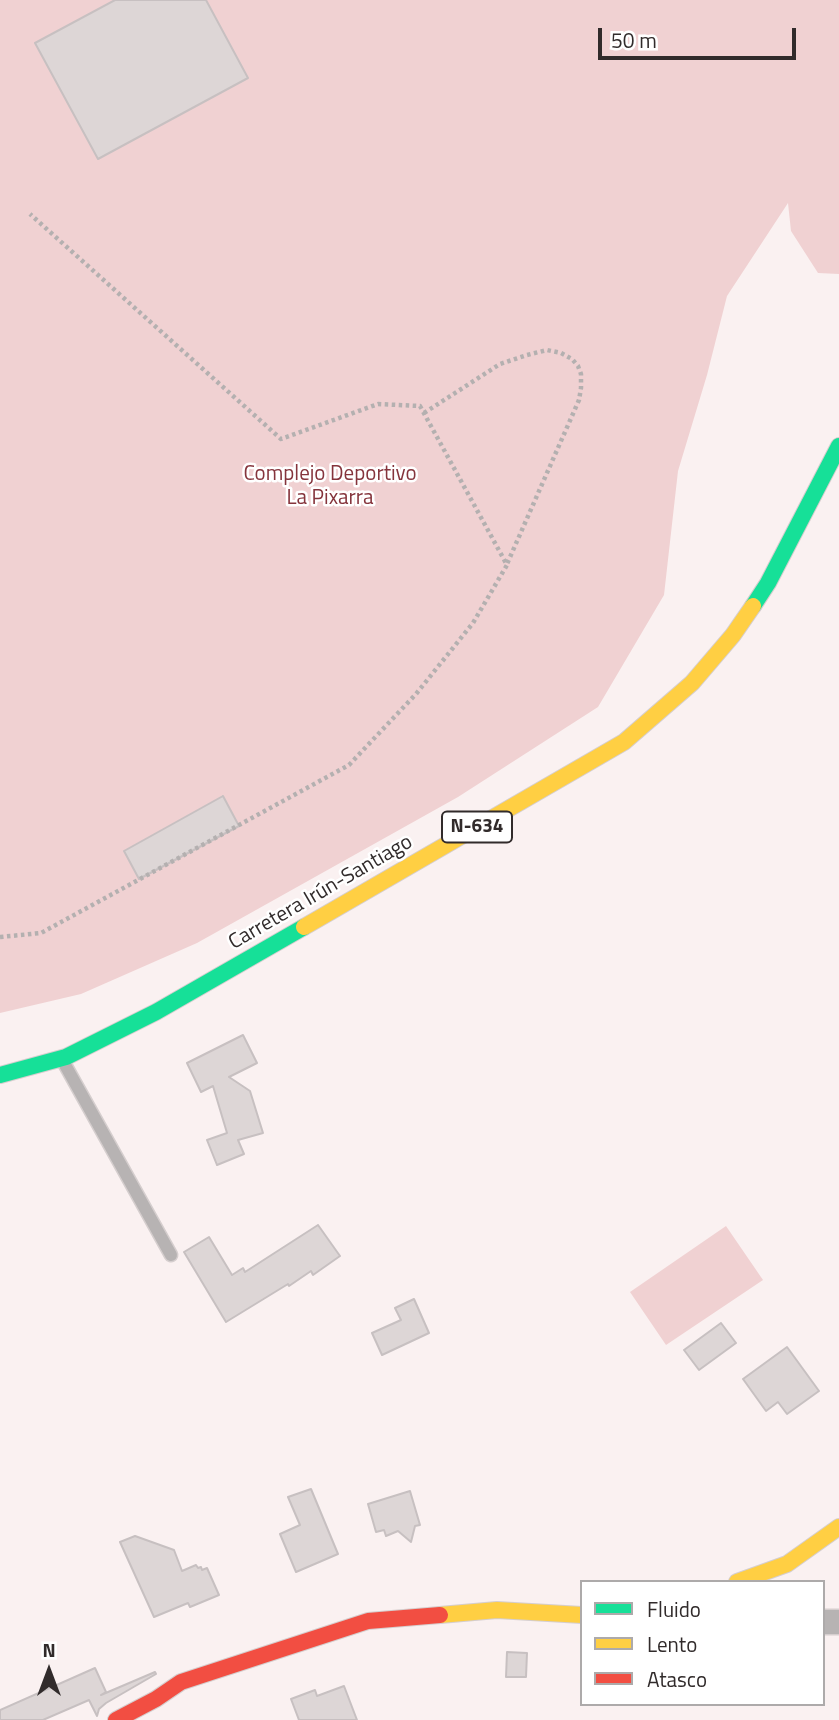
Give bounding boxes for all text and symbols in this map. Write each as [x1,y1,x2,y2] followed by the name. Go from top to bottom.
[601,14,799,58] scale bar
[611,24,657,56] text: 50 m
[243,462,417,512] park label: Complejo Deportivo La Pixarra
[442,812,512,842] road number: N-634
[225,830,417,956] street label: Carretera Irún-Santiago
[580,1580,825,1706] legend
[647,1593,701,1625] text: Fluido
[647,1628,697,1660] text: Lento
[42,1635,56,1664] text: N
[14,1636,84,1706] north arrow
[647,1663,707,1695] text: Atasco

